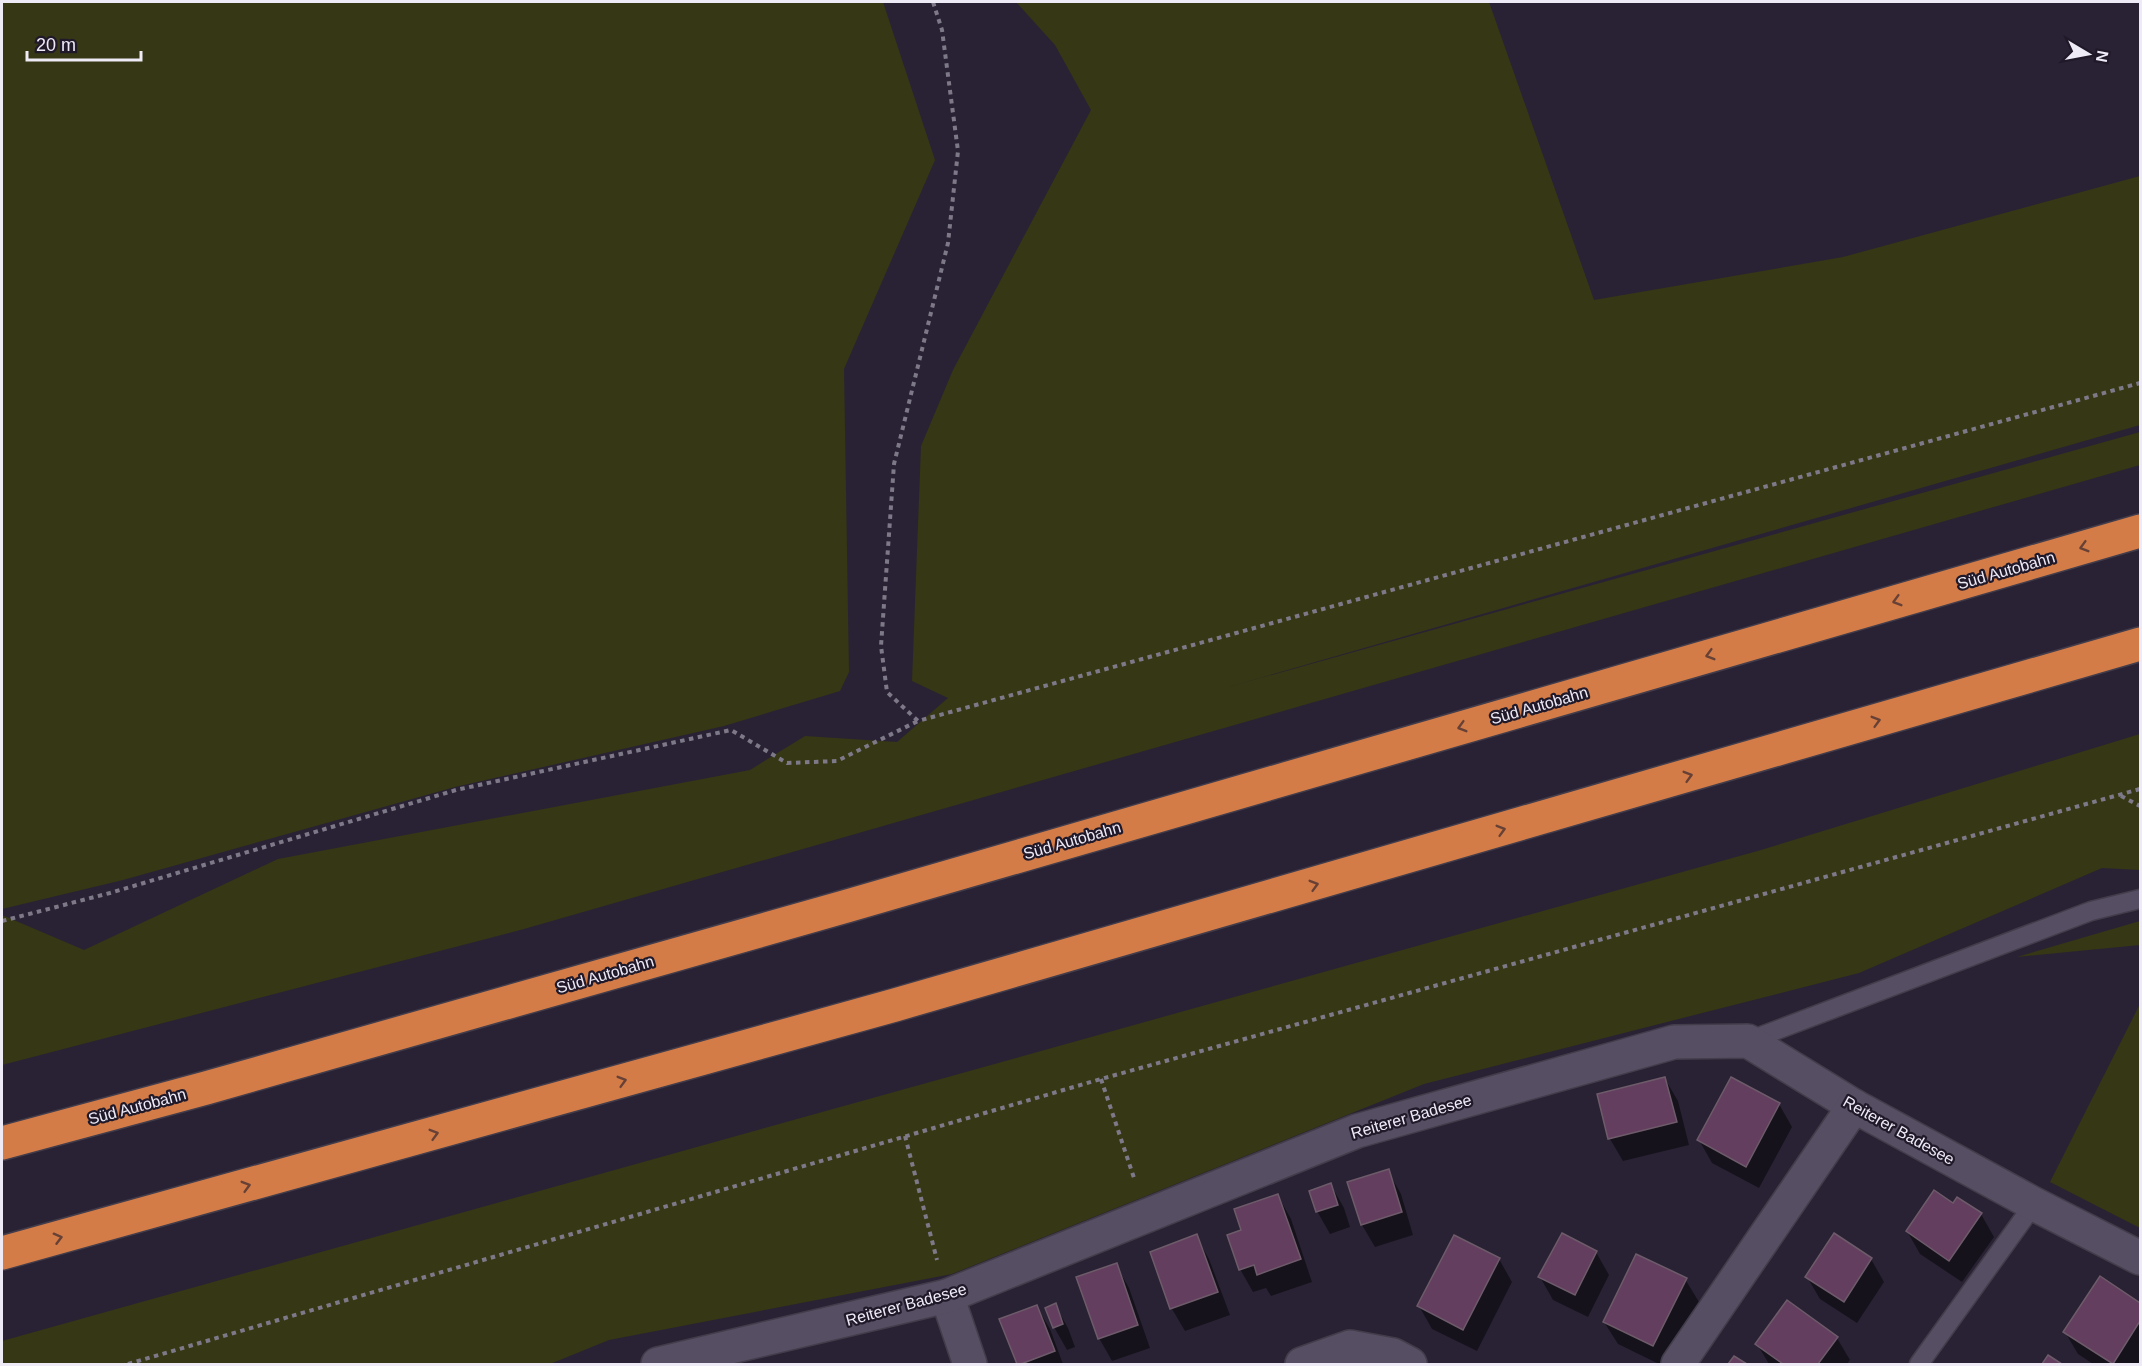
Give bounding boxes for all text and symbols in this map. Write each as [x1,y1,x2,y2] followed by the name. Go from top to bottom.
[27,24,141,62] scale bar
[2058,24,2118,84] north arrow
[36,35,76,55] text: 20 m
[2093,49,2112,64] text: N
[2079,540,2090,552] one-way arrow
[1955,548,2057,593] street label: Süd Autobahn
[1892,594,1903,606] one-way arrow
[1705,648,1716,660] one-way arrow
[1488,683,1590,728] street label: Süd Autobahn
[1870,716,1881,728] one-way arrow
[1457,720,1468,732] one-way arrow
[1683,771,1693,783] one-way arrow
[1021,818,1123,863] street label: Süd Autobahn
[1495,825,1506,837] one-way arrow
[1308,880,1319,892] one-way arrow
[554,952,656,997] street label: Süd Autobahn
[616,1076,626,1089] one-way arrow
[86,1085,188,1128] street label: Süd Autobahn
[1349,1091,1473,1142] street label: Reiterer Badesee
[1840,1093,1957,1168] street label: Reiterer Badesee
[428,1129,439,1141] one-way arrow
[240,1181,251,1193] one-way arrow
[52,1233,63,1245] one-way arrow
[844,1280,969,1329] street label: Reiterer Badesee

